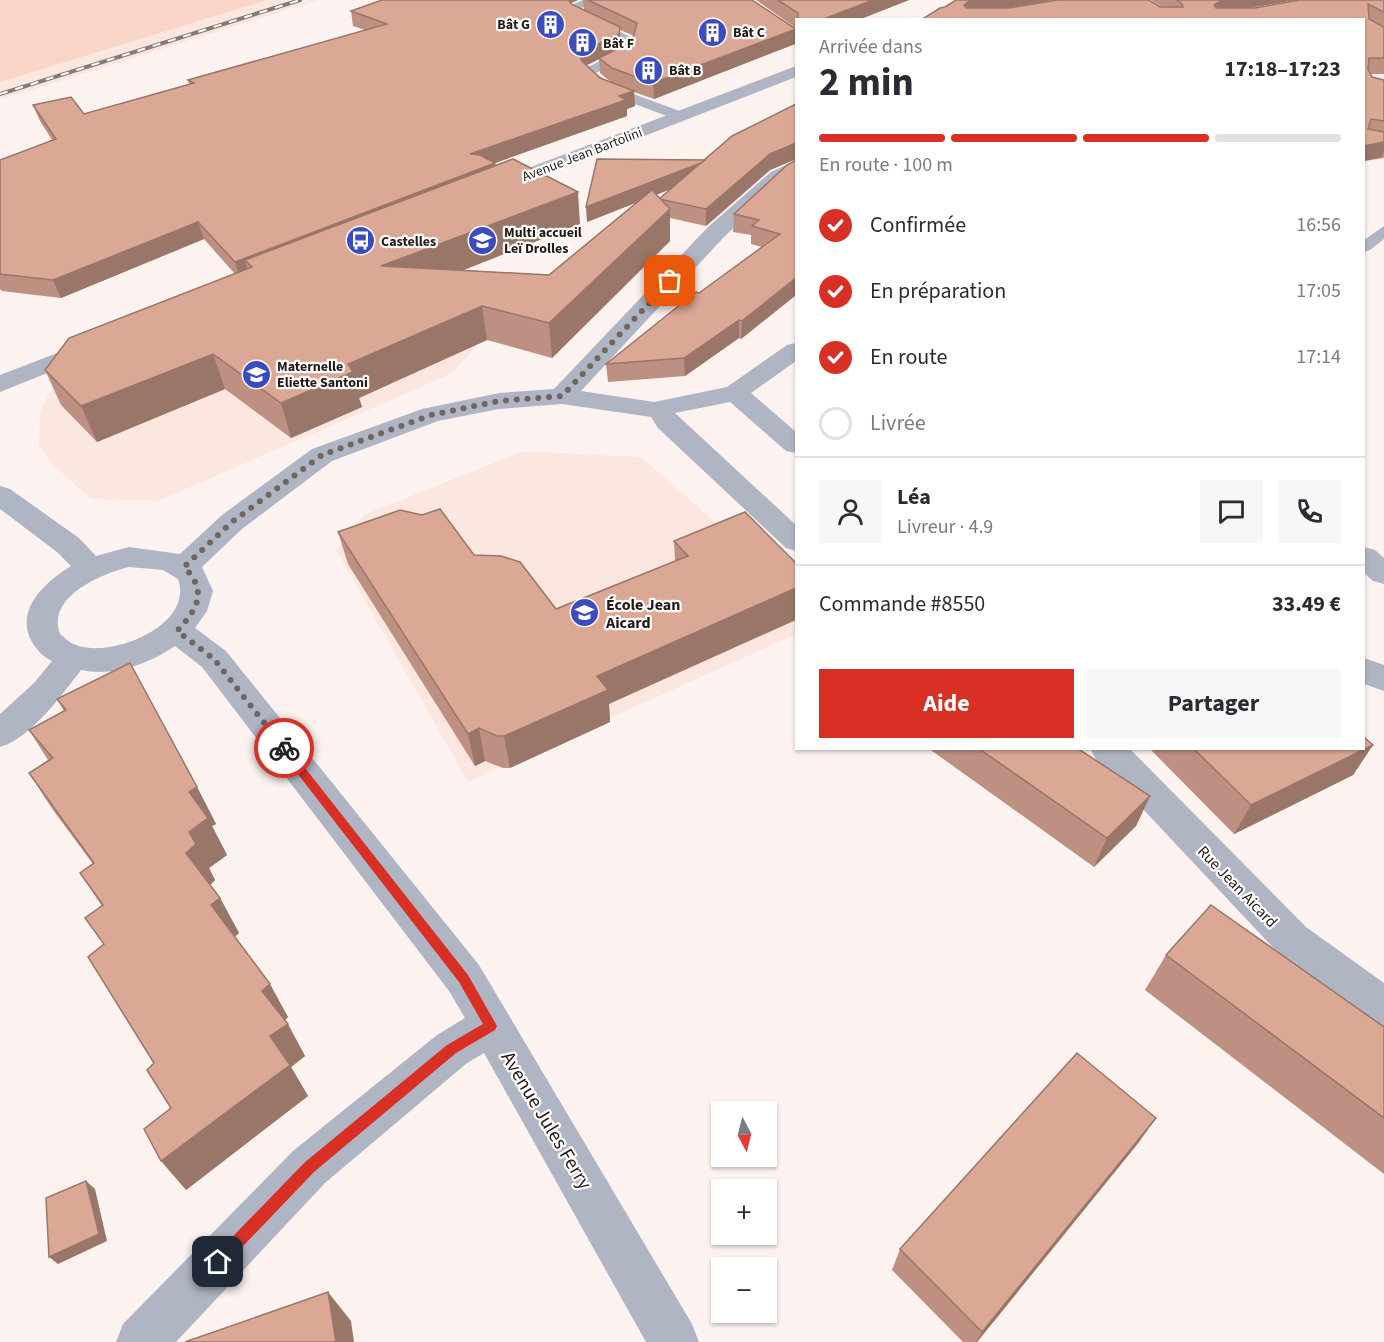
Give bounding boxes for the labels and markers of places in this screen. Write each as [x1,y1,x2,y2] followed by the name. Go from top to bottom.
[535,8,567,40] building icon: Bât G
[497,15,530,35] place label: Bât G
[696,16,728,48] building icon: Bât C
[733,23,765,43] place label: Bât C
[566,27,598,59] building icon: Bât F
[603,34,634,54] place label: Bât F
[632,54,664,86] building icon: Bât B
[669,61,702,81] place label: Bât B
[504,223,582,259] place label: Multi accueil Leï Drolles
[467,224,499,256] school or university icon: Multi accueil Leï Drolles
[344,225,376,257] bus stop icon: Castelles
[381,232,436,252] place label: Castelles
[644,255,695,306] pin
[277,357,368,393] place label: Maternelle Eliette Santoni
[240,358,272,390] school or university icon: Maternelle Eliette Santoni
[605,594,680,634] place label: École Jean Aicard
[569,597,601,629] school or university icon: École Jean Aicard
[192,1236,243,1287] pin

